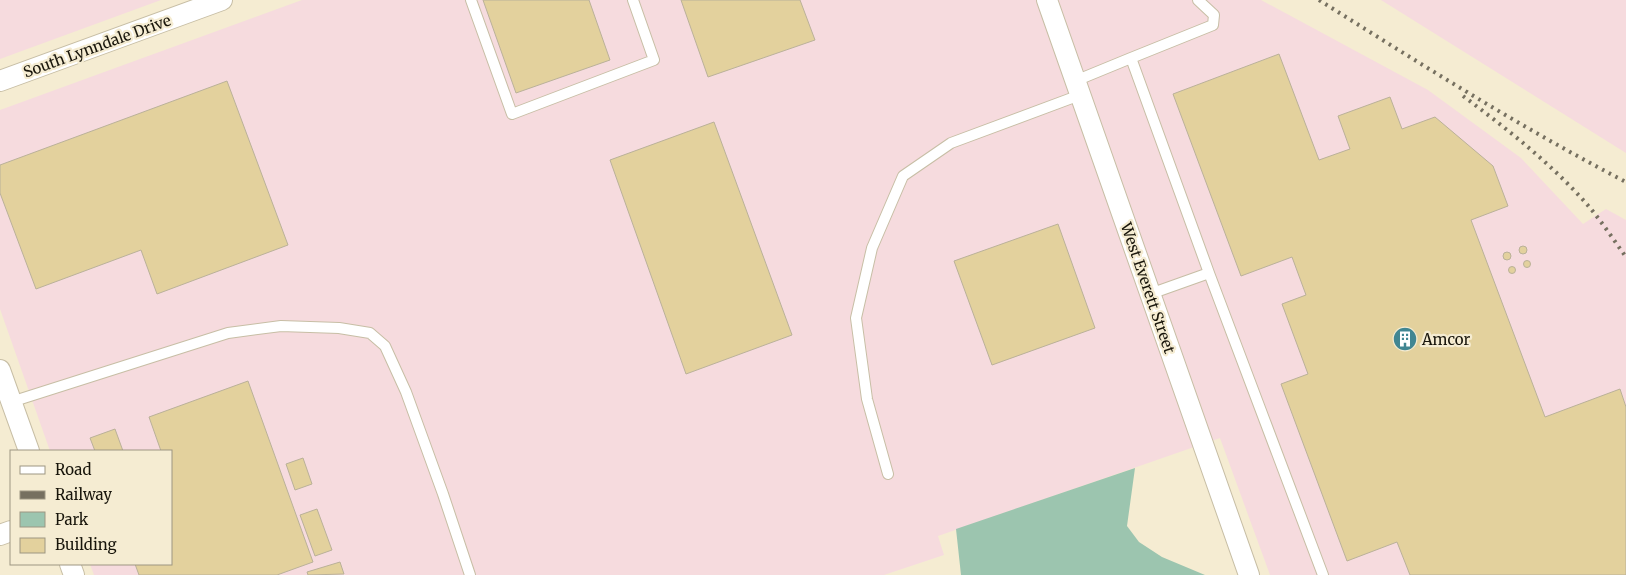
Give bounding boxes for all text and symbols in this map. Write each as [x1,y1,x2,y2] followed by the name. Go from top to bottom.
[21,10,174,82] street label: South Lynndale Drive
[1116,219,1179,356] street label: West Everett Street
[1392,326,1418,352] building icon: Amcor
[1421,330,1471,349] place label: Amcor
[10,450,172,565] legend
[55,460,91,479] text: Road
[55,485,112,504] text: Railway
[55,510,89,529] text: Park
[55,535,117,554] text: Building

